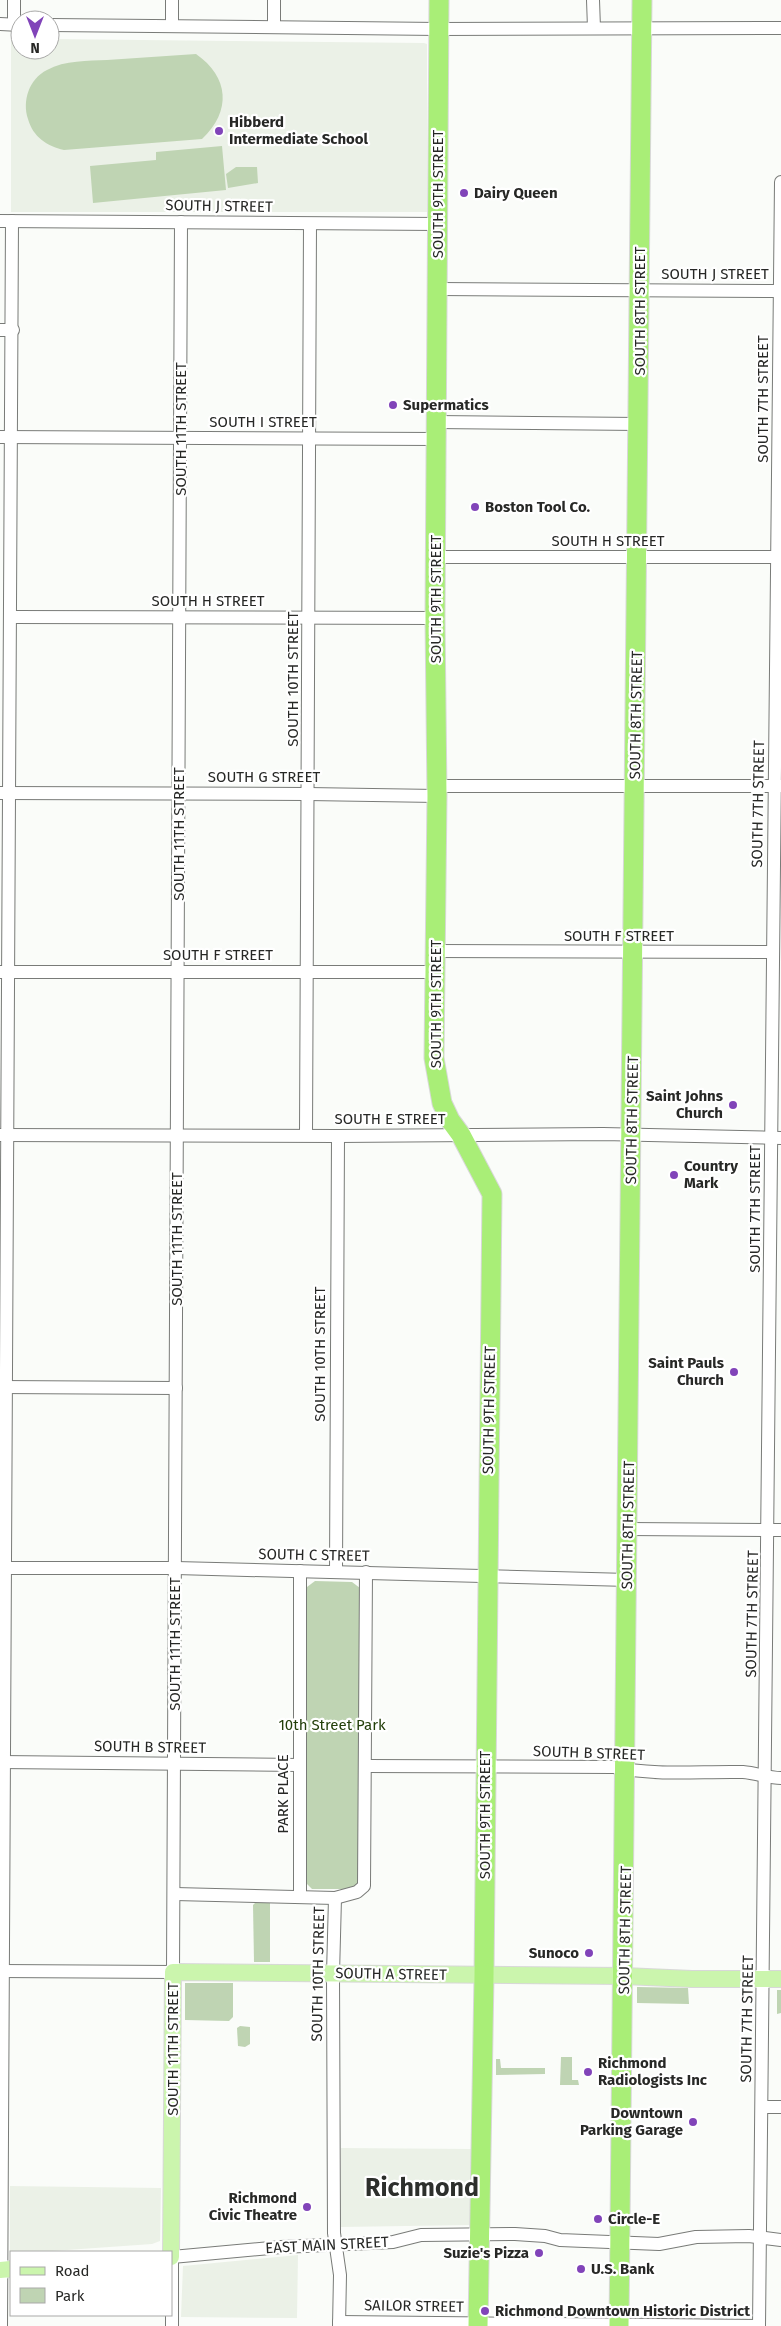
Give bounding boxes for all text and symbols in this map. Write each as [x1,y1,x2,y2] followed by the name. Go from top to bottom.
[10,10,60,60] north arrow
[30,39,40,56] text: N
[229,113,369,148] place label: Hibberd Intermediate School
[213,125,225,137] marker: Hibberd Intermediate School
[429,130,447,258] street label: SOUTH 9TH STREET
[474,184,558,202] place label: Dairy Queen
[458,187,470,199] marker: Dairy Queen
[165,196,273,216] street label: SOUTH J STREET
[631,246,649,375] street label: SOUTH 8TH STREET
[661,265,769,283] street label: SOUTH J STREET
[754,335,772,463] street label: SOUTH 7TH STREET
[172,362,190,496] street label: SOUTH 11TH STREET
[403,396,489,414] place label: Supermatics
[387,399,399,411] marker: Supermatics
[209,413,317,431] street label: SOUTH I STREET
[485,498,590,516] place label: Boston Tool Co.
[469,501,481,513] marker: Boston Tool Co.
[551,532,665,550] street label: SOUTH H STREET
[427,535,445,663] street label: SOUTH 9TH STREET
[151,592,265,610] street label: SOUTH H STREET
[284,611,302,747] street label: SOUTH 10TH STREET
[626,650,646,780] street label: SOUTH 8TH STREET
[748,740,768,868] street label: SOUTH 7TH STREET
[170,767,188,901] street label: SOUTH 11TH STREET
[208,768,320,786] street label: SOUTH G STREET
[564,927,674,945] street label: SOUTH F STREET
[427,940,445,1068] street label: SOUTH 9TH STREET
[163,946,273,964] street label: SOUTH F STREET
[622,1055,642,1185] street label: SOUTH 8TH STREET
[646,1087,723,1122] place label: Saint Johns Church
[727,1099,739,1111] marker: Saint Johns Church
[335,1110,446,1128] street label: SOUTH E STREET
[746,1145,764,1273] street label: SOUTH 7TH STREET
[684,1157,738,1192] place label: Country Mark
[668,1169,680,1181] marker: Country Mark
[168,1172,186,1306] street label: SOUTH 11TH STREET
[311,1286,329,1422] street label: SOUTH 10TH STREET
[479,1345,499,1474] street label: SOUTH 9TH STREET
[648,1354,724,1389] place label: Saint Pauls Church
[728,1366,740,1378] marker: Saint Pauls Church
[618,1460,638,1590] street label: SOUTH 8TH STREET
[258,1545,370,1565] street label: SOUTH C STREET
[742,1550,762,1678] street label: SOUTH 7TH STREET
[166,1577,184,1711] street label: SOUTH 11TH STREET
[278,1716,386,1734] park label: 10th Street Park
[94,1737,206,1757] street label: SOUTH B STREET
[533,1742,646,1764] street label: SOUTH B STREET
[476,1751,494,1879] street label: SOUTH 9TH STREET
[274,1754,292,1834] street label: PARK PLACE
[615,1865,635,1995] street label: SOUTH 8TH STREET
[308,1906,328,2042] street label: SOUTH 10TH STREET
[529,1944,579,1962] place label: Sunoco
[583,1947,595,1959] marker: Sunoco
[737,1955,757,2083] street label: SOUTH 7TH STREET
[335,1964,447,1984] street label: SOUTH A STREET
[164,1982,182,2116] street label: SOUTH 11TH STREET
[598,2054,708,2089] place label: Richmond Radiologists Inc
[582,2066,594,2078] marker: Richmond Radiologists Inc
[580,2104,683,2139] place label: Downtown Parking Garage
[687,2116,699,2128] marker: Downtown Parking Garage
[365,2173,479,2203] district label: Richmond
[209,2189,297,2224] place label: Richmond Civic Theatre
[301,2201,313,2213] marker: Richmond Civic Theatre
[608,2210,660,2228] place label: Circle-E
[592,2213,604,2225] marker: Circle-E
[265,2233,389,2257] street label: EAST MAIN STREET
[443,2244,529,2262] place label: Suzie's Pizza
[533,2247,545,2259] marker: Suzie's Pizza
[10,2251,172,2316] legend
[591,2260,655,2278] place label: U.S. Bank
[55,2262,90,2280] text: Road
[575,2263,587,2275] marker: U.S. Bank
[55,2287,85,2305] text: Park
[364,2296,464,2316] street label: SAILOR STREET
[495,2302,750,2320] place label: Richmond Downtown Historic District
[479,2305,491,2317] marker: Richmond Downtown Historic District

